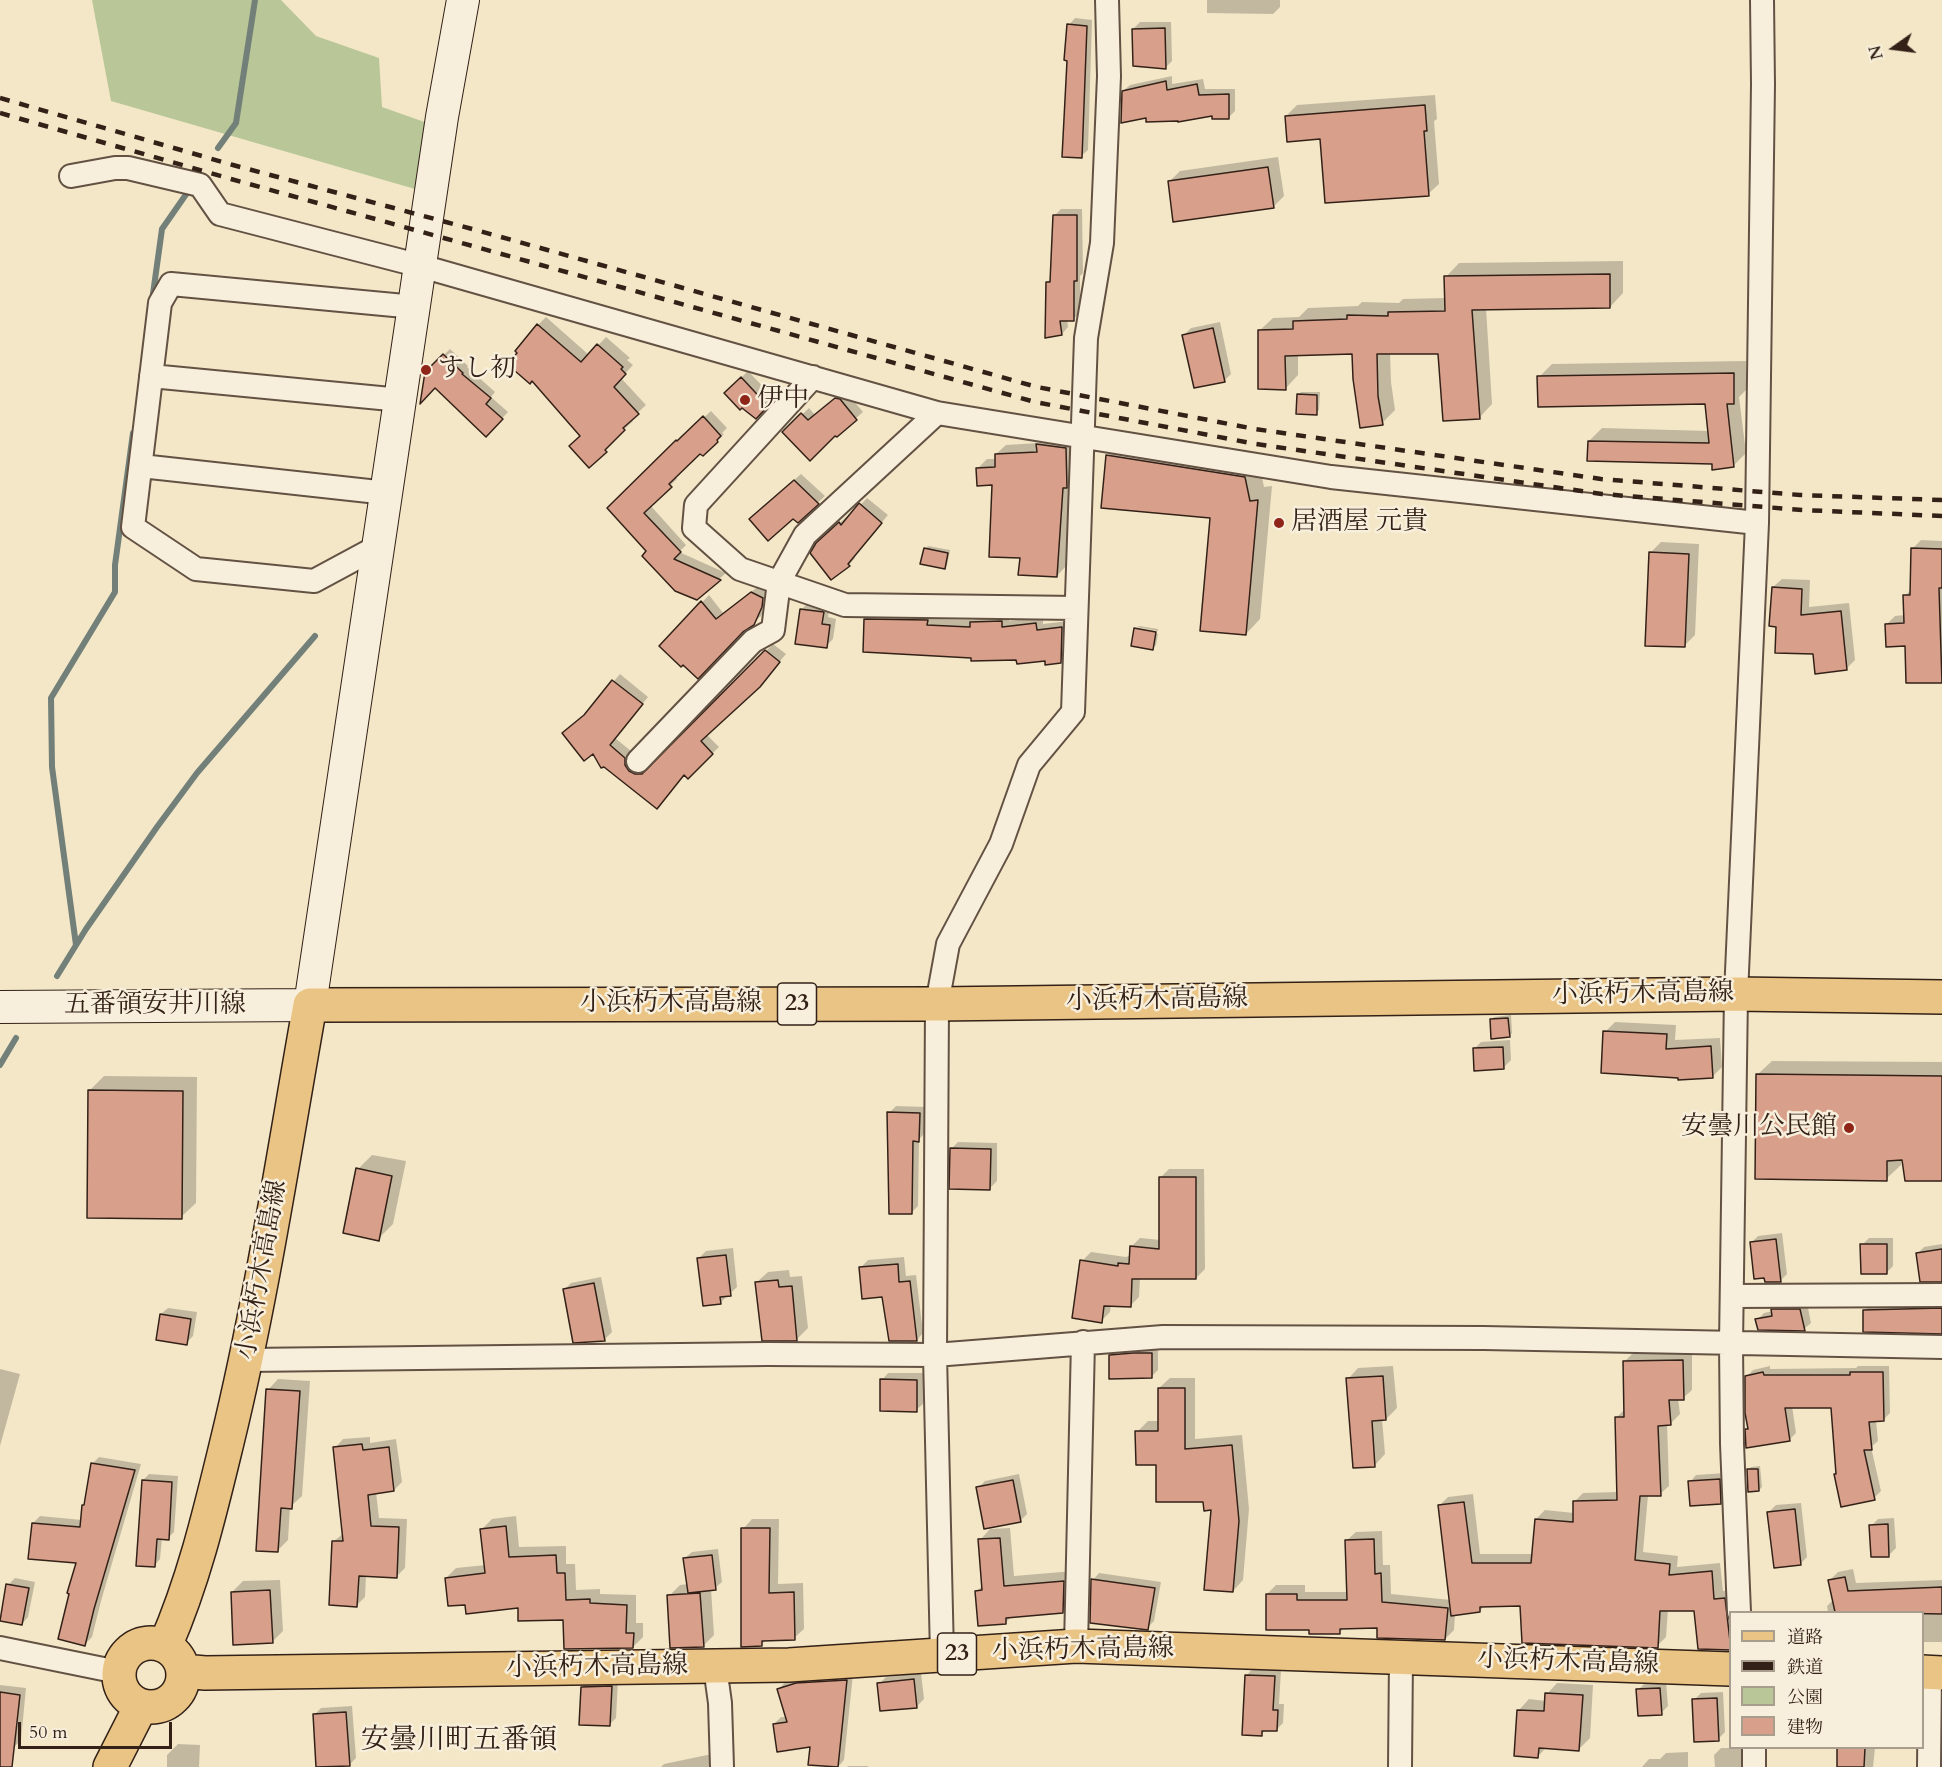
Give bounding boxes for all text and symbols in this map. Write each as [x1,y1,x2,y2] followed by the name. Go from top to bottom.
[1864,18,1924,78] north arrow
[1864,43,1889,62] text: N
[438,354,516,386] place label: すし初
[419,363,433,377] marker: すし初
[757,384,809,416] place label: 伊中
[738,393,752,407] marker: 伊中
[1291,507,1428,539] place label: 居酒屋 元貴
[1272,516,1286,530] marker: 居酒屋 元貴
[1552,978,1734,1012] street label: 小浜朽木高島線
[778,983,816,1025] road number: 23
[1066,984,1248,1018] street label: 小浜朽木高島線
[580,988,762,1020] street label: 小浜朽木高島線
[64,990,246,1022] street label: 五番領安井川線
[1681,1112,1837,1144] place label: 安曇川公民館
[1842,1121,1856,1135] marker: 安曇川公民館
[232,1178,294,1362] street label: 小浜朽木高島線
[1729,1611,1924,1749] legend
[1787,1625,1823,1650] text: 道路
[938,1633,976,1675] road number: 23
[992,1634,1174,1668] street label: 小浜朽木高島線
[1477,1644,1659,1682] street label: 小浜朽木高島線
[506,1651,688,1685] street label: 小浜朽木高島線
[1787,1655,1823,1680] text: 鉄道
[1787,1685,1823,1710] text: 公園
[21,1710,176,1748] scale bar
[1787,1715,1823,1740] text: 建物
[29,1720,68,1745] text: 50 m
[361,1725,557,1759] district label: 安曇川町五番領

